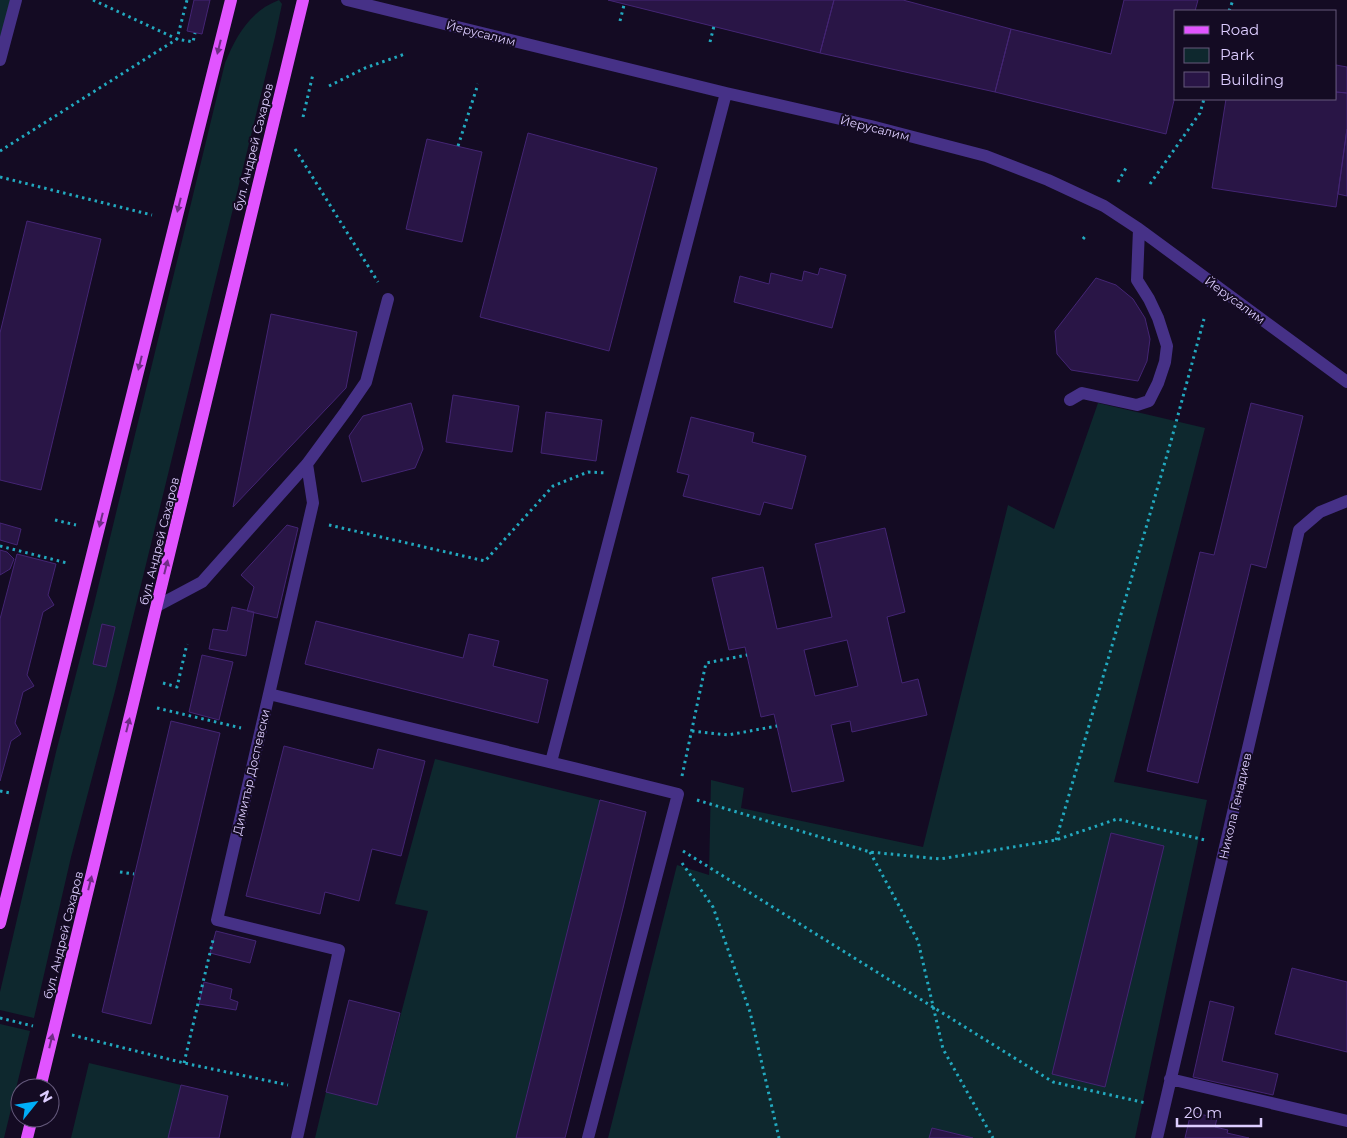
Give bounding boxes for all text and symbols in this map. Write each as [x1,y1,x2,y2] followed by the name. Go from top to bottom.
[1174,10,1337,100] legend
[445,17,517,49] street label: Йерусалим
[1220,20,1259,39] text: Road
[215,40,223,55] one-way arrow
[1220,45,1254,64] text: Park
[1220,70,1284,89] text: Building
[230,82,276,212] street label: бул. Андрей Сахаров
[839,112,911,144] street label: Йерусалим
[175,197,183,212] one-way arrow
[1202,273,1268,327] street label: Йерусалим
[136,355,144,370] one-way arrow
[136,476,182,606] street label: бул. Андрей Сахаров
[97,513,105,528] one-way arrow
[162,559,170,574] one-way arrow
[229,708,273,836] street label: Димитър Доспевски
[124,717,132,732] one-way arrow
[1215,751,1255,861] street label: Никола Генадиев
[40,870,86,1000] street label: бул. Андрей Сахаров
[86,875,94,890] one-way arrow
[48,1033,56,1048] one-way arrow
[10,1078,60,1128] north arrow
[36,1087,57,1106] text: N
[1177,1096,1261,1128] scale bar
[1184,1103,1222,1122] text: 20 m

